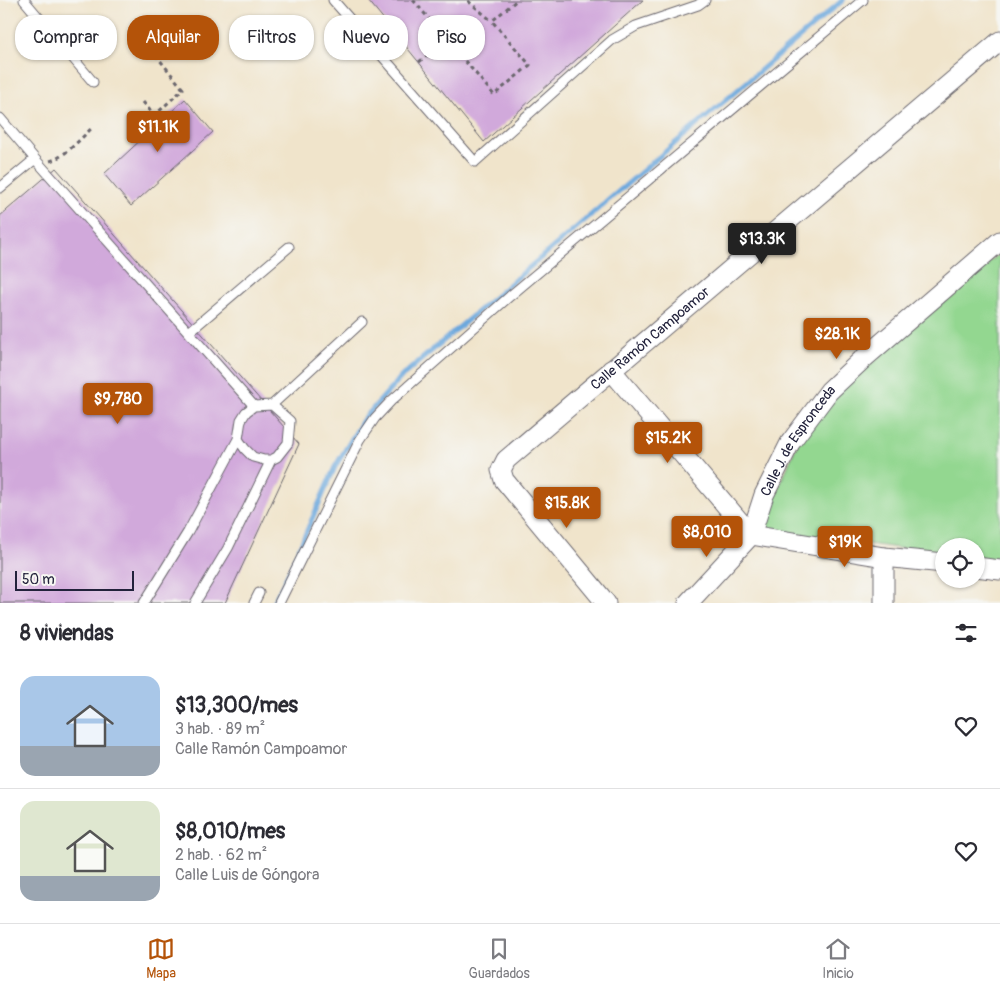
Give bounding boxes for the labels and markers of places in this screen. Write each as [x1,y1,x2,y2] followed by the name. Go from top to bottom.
[117,110,199,153] pin: $11.1K
[721,222,803,265] pin: $13.3K
[796,318,878,360] pin: $28.1K
[77,382,159,425] pin: $9,780
[627,422,709,464] pin: $15.2K
[526,486,608,529] pin: $15.8K
[666,516,748,558] pin: $8,010
[815,526,875,568] pin: $19K

